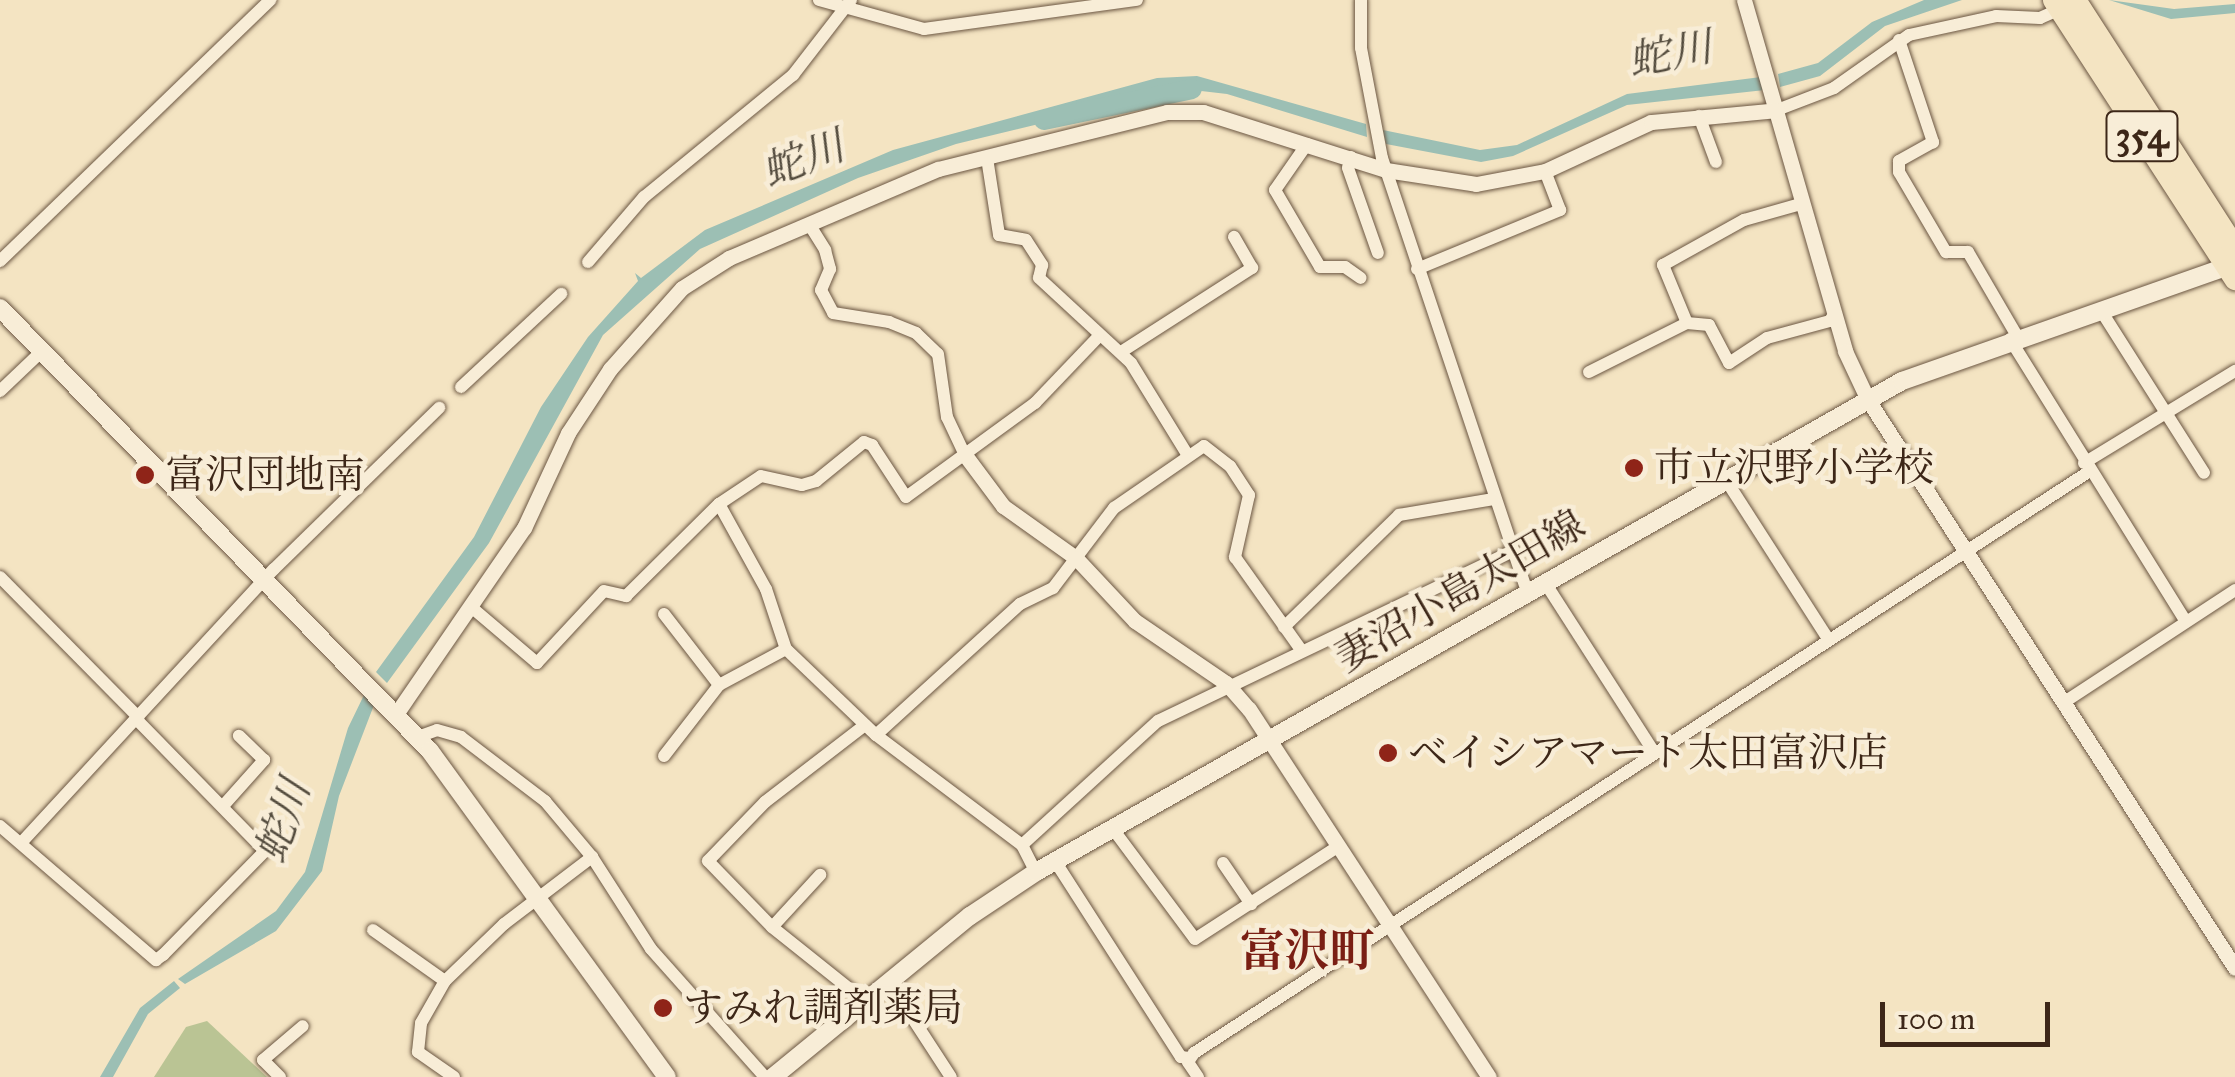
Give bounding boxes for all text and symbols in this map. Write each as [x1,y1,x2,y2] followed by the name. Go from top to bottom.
[1624,21,1716,87] water label: 蛇川
[2104,103,2180,169] road number: 354
[755,120,851,198] water label: 蛇川
[1654,444,1934,492] place label: 市立沢野小学校
[165,451,365,499] place label: 富沢団地南
[1623,457,1645,479] marker: 市立沢野小学校
[134,464,156,486] marker: 富沢団地南
[1327,500,1593,682] street label: 妻沼小島太田線
[1408,729,1888,777] place label: ベイシアマート太田富沢店
[1377,742,1399,764] marker: ベイシアマート太田富沢店
[245,773,321,869] water label: 蛇川
[1240,924,1374,978] district label: 富沢町
[1885,982,2055,1044] scale bar
[683,984,963,1032] place label: すみれ調剤薬局
[652,997,674,1019] marker: すみれ調剤薬局
[1897,1001,1975,1037] text: 100 m

